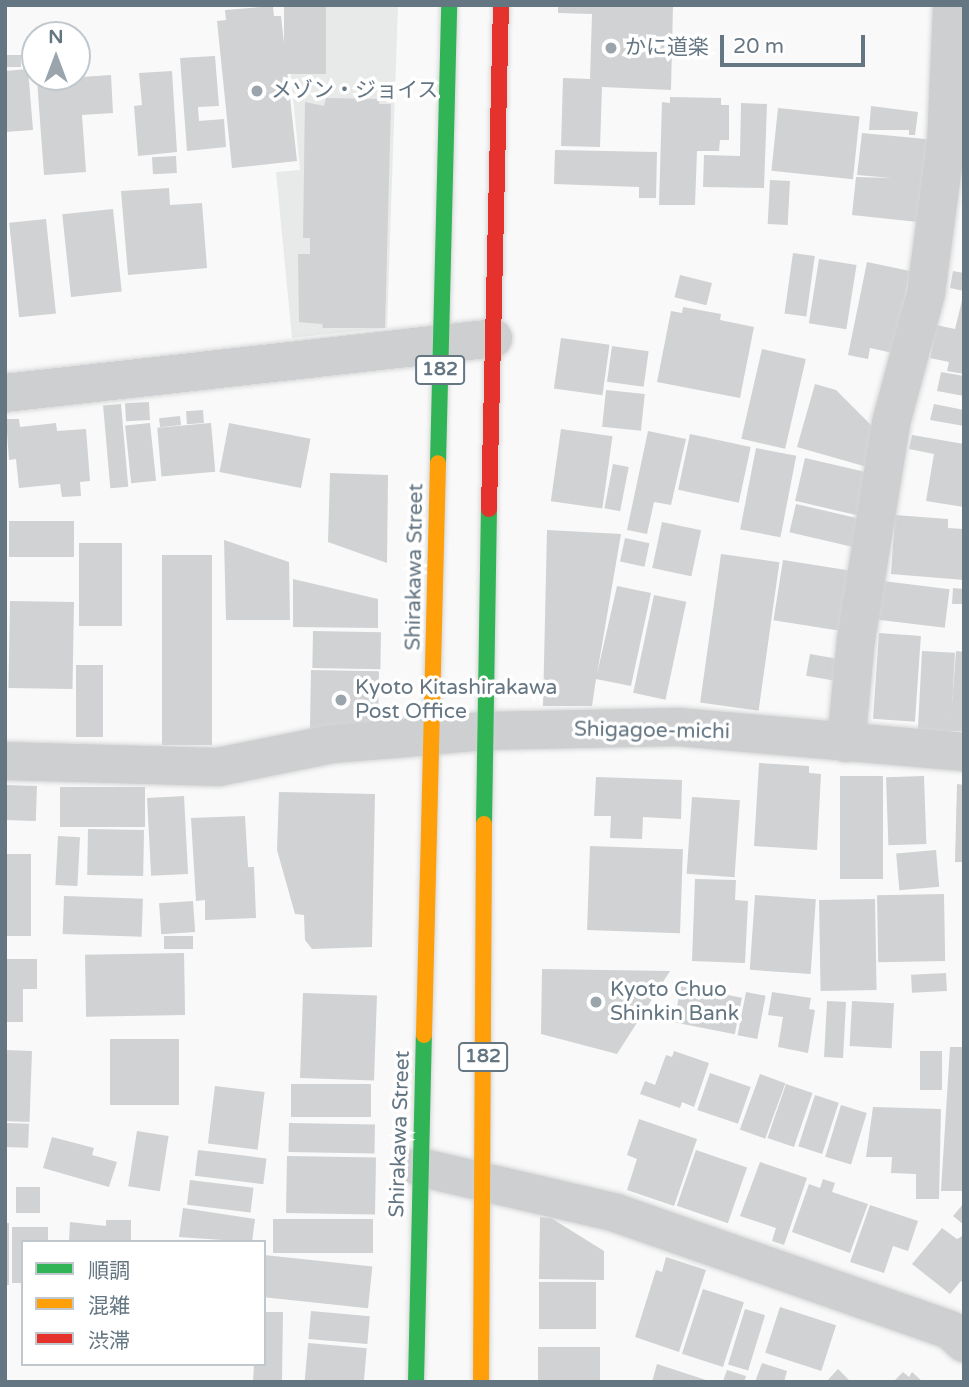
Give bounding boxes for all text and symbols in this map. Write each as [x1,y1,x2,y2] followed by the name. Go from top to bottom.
[21,21,91,91] north arrow
[724,21,869,65] scale bar
[48,26,64,48] text: N
[733,34,784,59] text: 20 m
[625,35,709,61] place label: かに道楽
[603,40,619,56] marker: かに道楽
[271,78,439,104] place label: メゾン・ジョイス
[249,83,265,99] marker: メゾン・ジョイス
[414,354,466,386] road number: 182
[401,483,429,651] street label: Shirakawa Street
[355,675,557,725] place label: Kyoto Kitashirakawa Post Office
[333,692,349,708] marker: Kyoto Kitashirakawa Post Office
[574,717,730,745] street label: Shigagoe-michi
[610,977,739,1027] place label: Kyoto Chuo Shinkin Bank
[588,994,604,1010] marker: Kyoto Chuo Shinkin Bank
[457,1042,509,1072] road number: 182
[384,1050,416,1218] street label: Shirakawa Street
[21,1240,266,1366] legend
[88,1259,130,1284] text: 順調
[88,1294,130,1319] text: 混雑
[88,1329,130,1354] text: 渋滞

